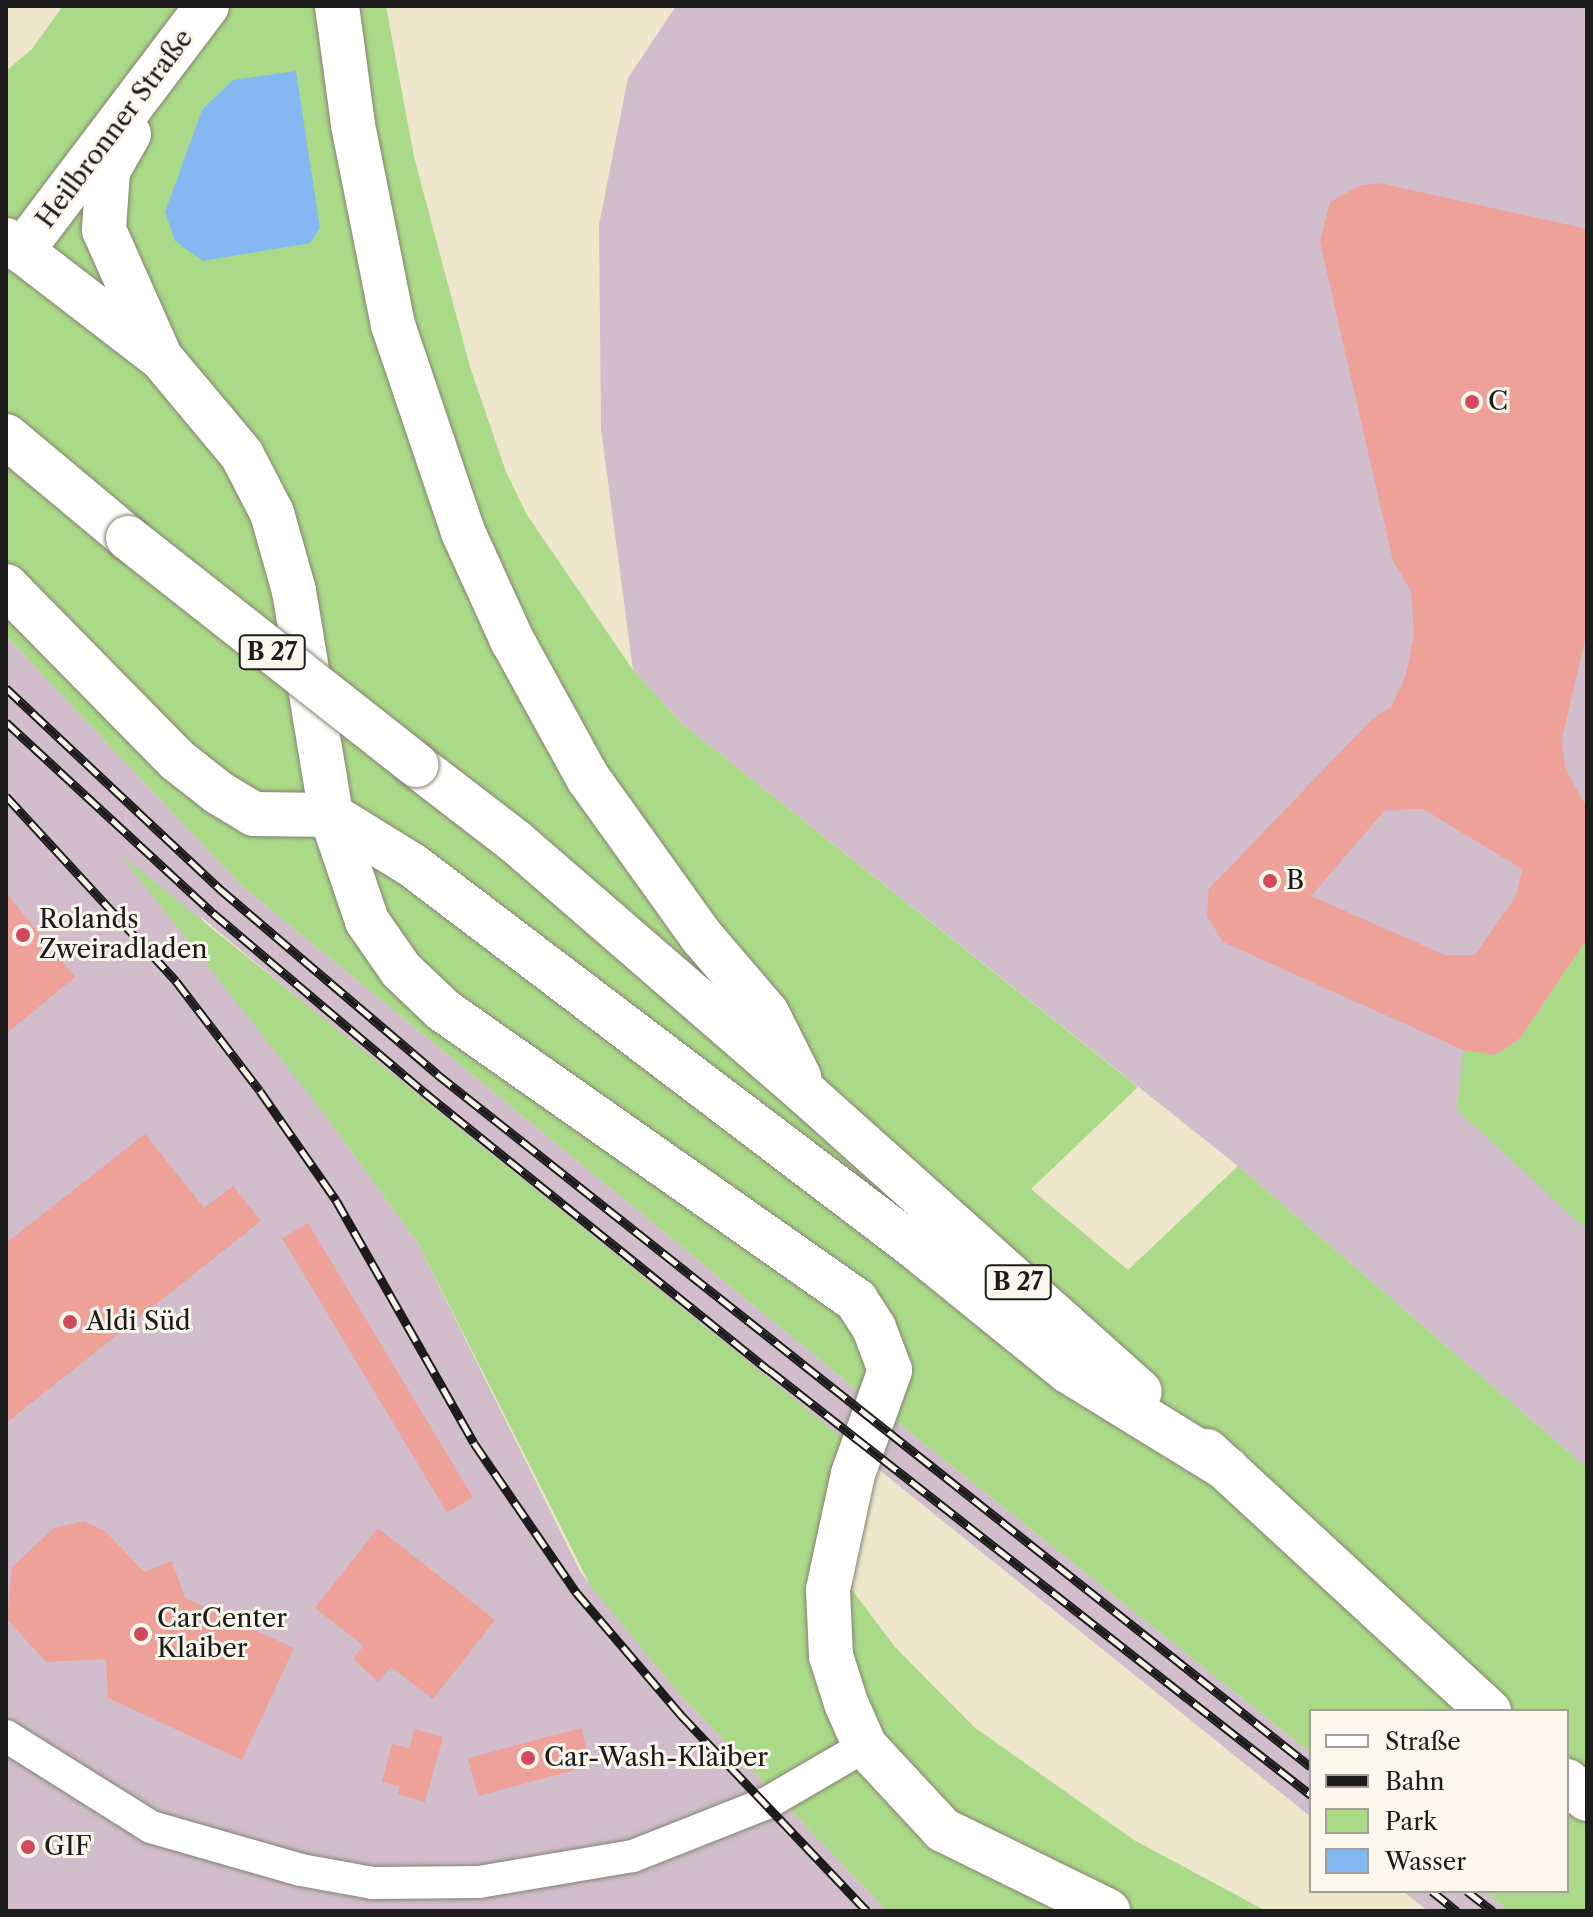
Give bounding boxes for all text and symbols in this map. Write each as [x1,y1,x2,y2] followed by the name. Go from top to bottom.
[30,23,200,235] street label: Heilbronner Straße
[1488,386,1508,418] place label: C
[1463,393,1481,411] marker: C
[238,632,306,672] road number: B 27
[1286,865,1304,897] place label: B
[1261,872,1279,890] marker: B
[39,904,208,966] place label: Rolands Zweiradladen
[14,926,32,944] marker: Rolands Zweiradladen
[984,1262,1052,1302] road number: B 27
[86,1306,191,1338] place label: Aldi Süd
[61,1313,79,1331] marker: Aldi Süd
[157,1603,287,1664] place label: CarCenter Klaiber
[132,1625,150,1643] marker: CarCenter Klaiber
[1309,1709,1569,1893] legend
[1385,1727,1461,1756] text: Straße
[544,1742,768,1774] place label: Car-Wash-Klaiber
[519,1749,537,1767] marker: Car-Wash-Klaiber
[1385,1767,1444,1796] text: Bahn
[1385,1807,1437,1836] text: Park
[44,1831,92,1863] place label: GIF
[19,1838,37,1856] marker: GIF
[1385,1847,1466,1876] text: Wasser

